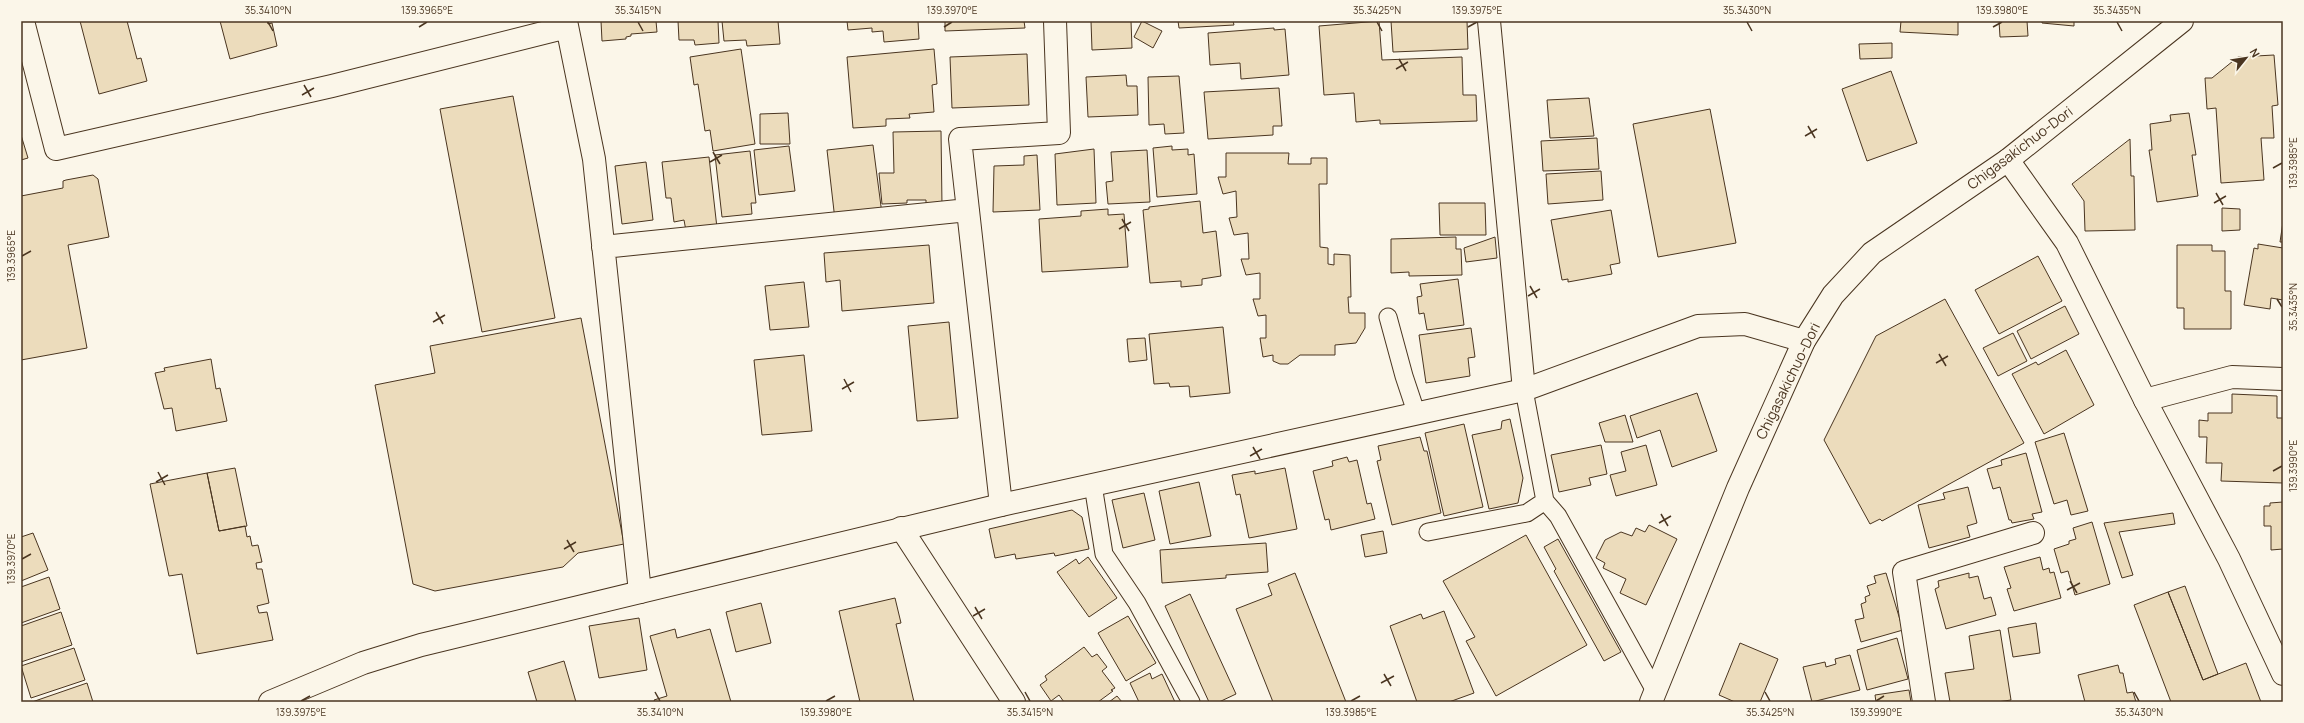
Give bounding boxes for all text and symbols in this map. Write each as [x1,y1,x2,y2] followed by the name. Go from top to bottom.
[245,3,291,17] text: 35.3410°N
[401,3,453,17] text: 139.3965°E
[615,3,661,17] text: 35.3415°N
[927,3,978,17] text: 139.3970°E
[1353,3,1401,17] text: 35.3425°N
[1452,3,1503,17] text: 139.3975°E
[1723,3,1771,17] text: 35.3430°N
[1976,3,2028,17] text: 139.3980°E
[2093,3,2141,17] text: 35.3435°N
[2226,38,2266,78] north arrow
[2247,46,2264,60] text: N
[1963,102,2076,194] street label: Chigasakichuo-Dori
[2286,137,2300,189] text: 139.3985°E
[4,230,18,282] text: 139.3965°E
[2286,283,2300,331] text: 35.3435°N
[1751,319,1824,442] street label: Chigasakichuo-Dori
[2286,440,2300,492] text: 139.3990°E
[4,533,18,584] text: 139.3970°E
[276,705,327,719] text: 139.3975°E
[637,705,683,719] text: 35.3410°N
[800,705,852,719] text: 139.3980°E
[1007,705,1053,719] text: 35.3415°N
[1325,705,1377,719] text: 139.3985°E
[1746,705,1794,719] text: 35.3425°N
[1850,705,1902,719] text: 139.3990°E
[2115,705,2163,719] text: 35.3430°N

